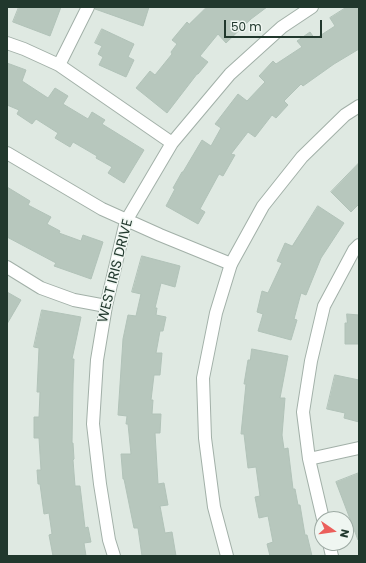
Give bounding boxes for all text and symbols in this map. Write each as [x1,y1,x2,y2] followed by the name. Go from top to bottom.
[226,12,324,38] scale bar
[231,18,262,35] text: 50 m
[95,217,137,325] street label: WEST IRIS DRIVE
[314,511,354,551] north arrow
[336,528,353,539] text: N

